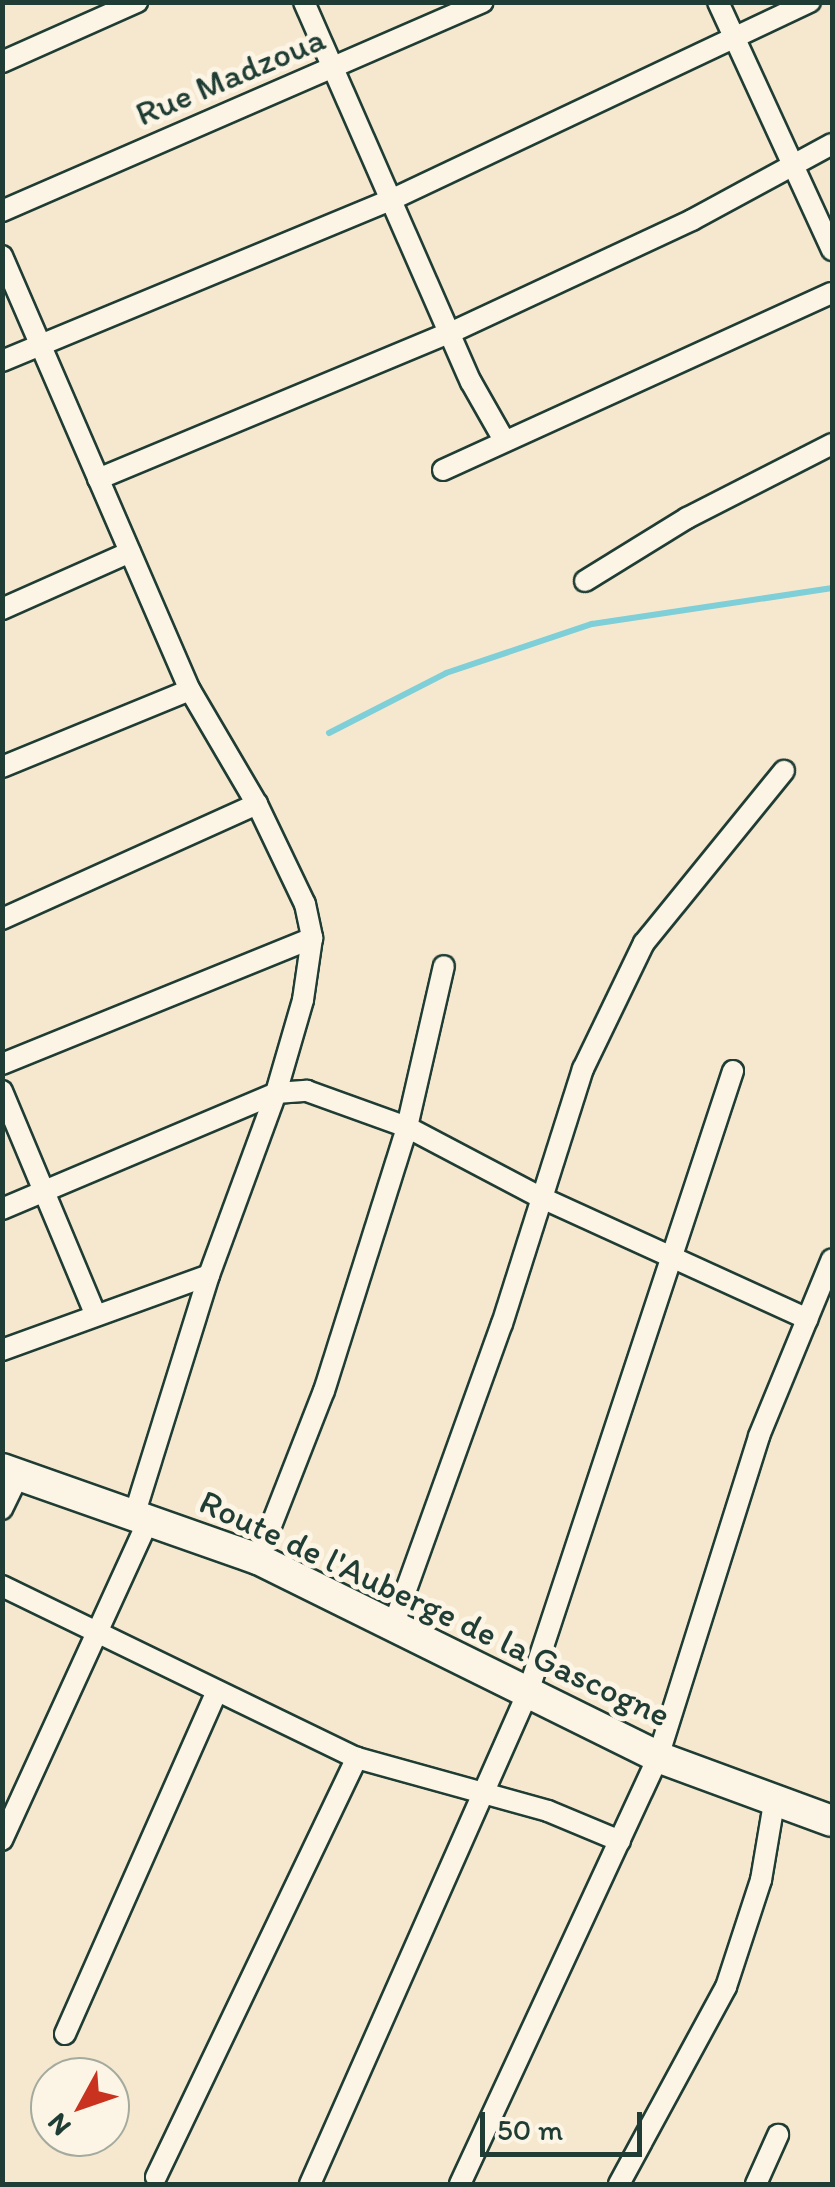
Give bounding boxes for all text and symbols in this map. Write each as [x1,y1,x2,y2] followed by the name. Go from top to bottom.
[129,17,331,135] street label: Rue Madzoua
[193,1480,677,1736] street label: Route de l'Auberge de la Gascogne
[30,2057,130,2157] north arrow
[485,2092,648,2154] scale bar
[39,2107,78,2143] text: N
[497,2111,563,2148] text: 50 m

